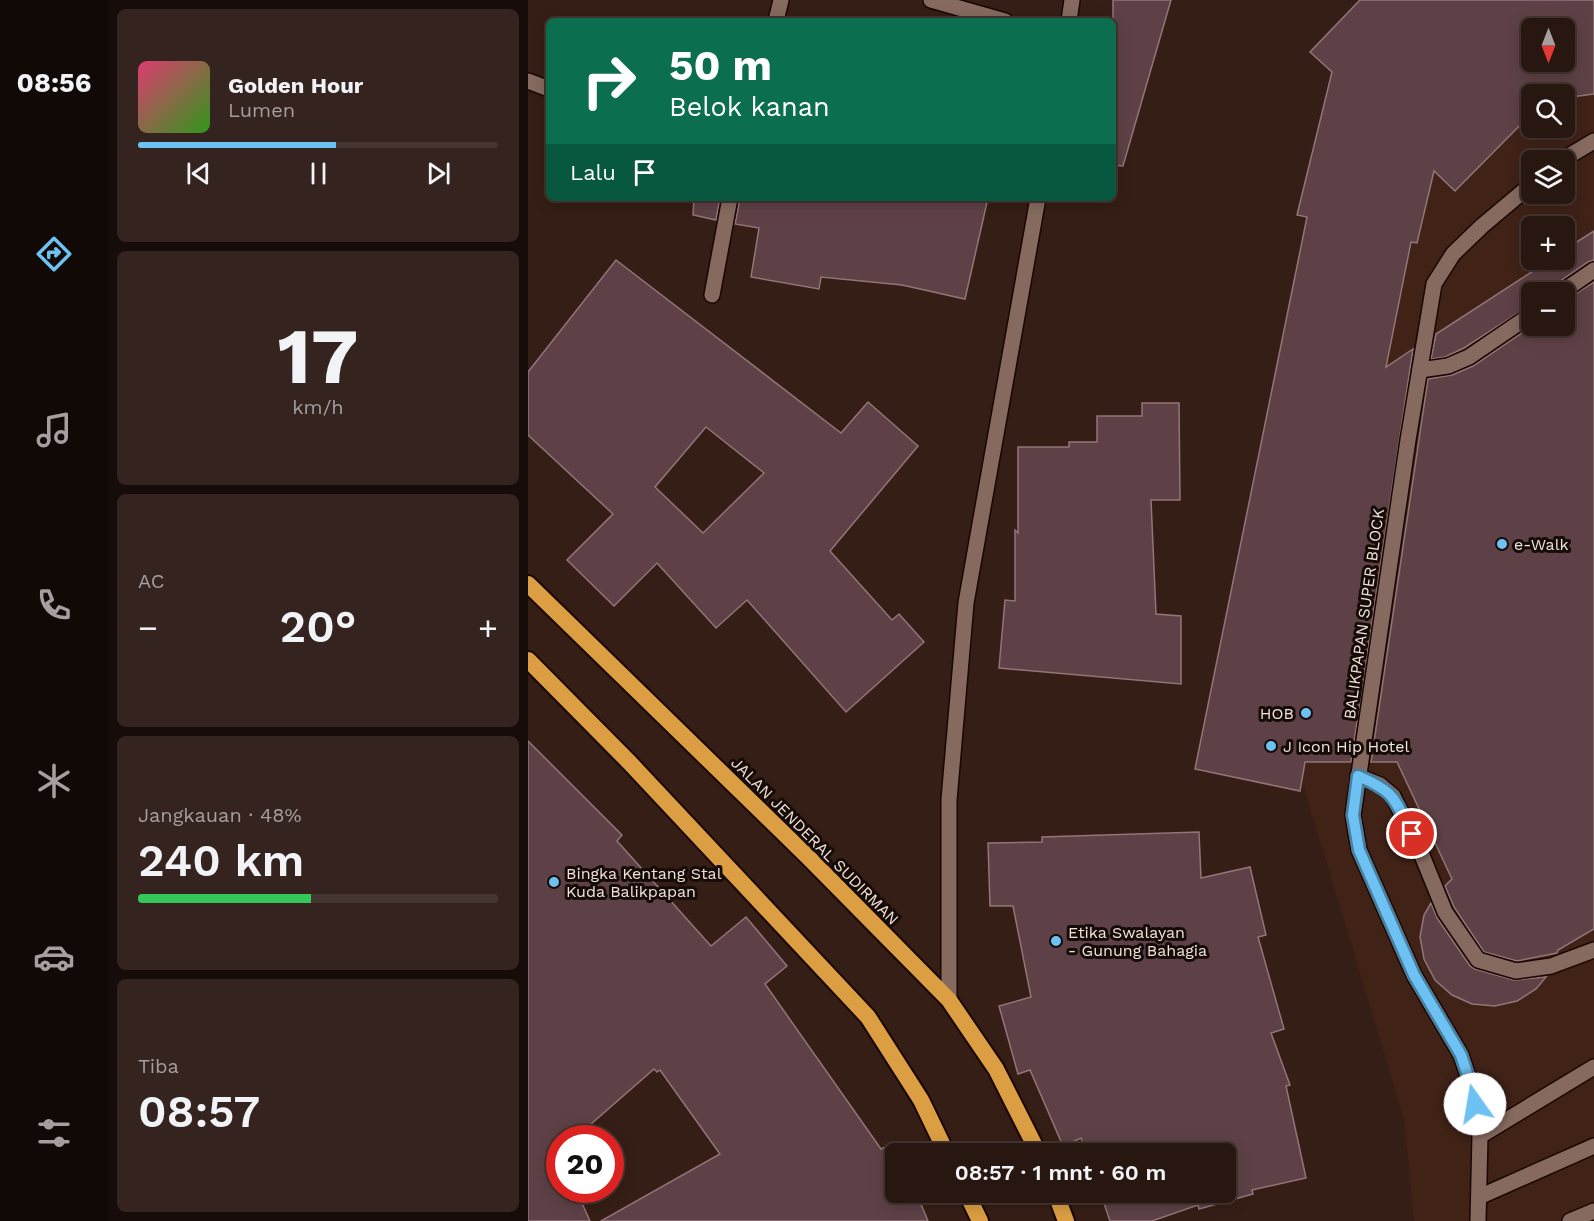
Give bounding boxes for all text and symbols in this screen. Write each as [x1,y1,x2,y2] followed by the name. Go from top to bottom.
[1521,18,1575,72] north arrow
[1521,18,1575,336] map controls
[669,41,772,90] text: 50 m
[570,42,648,120] icon: right
[17,67,91,99] text: 08:56
[228,73,363,98] text: Golden Hour
[1521,84,1575,138] button: search
[669,91,830,123] text: Belok kanan
[228,98,295,122] text: Lumen
[1521,150,1575,204] button: layers
[628,156,661,189] icon: arrive
[182,157,215,190] icon: previous
[302,157,335,190] icon: pause
[422,157,455,190] icon: next
[570,160,616,185] text: Lalu
[1521,216,1575,270] button: +
[33,233,75,275] icon: directions
[1521,282,1575,336] button: −
[277,310,359,402] text: 17
[292,395,344,419] text: km/h
[33,409,75,451] icon: music
[1340,507,1388,721] street label: BALIKPAPAN SUPER BLOCK
[1514,535,1569,554] place label: e-Walk
[1495,537,1509,551] marker: e-Walk
[138,569,164,593] text: AC
[33,584,75,626] icon: phone
[280,600,356,653] text: 20°
[138,608,158,647] text: −
[478,608,498,647] text: +
[1260,704,1294,723] place label: HOB
[1299,706,1313,720] marker: HOB
[1283,737,1410,756] place label: J Icon Hip Hotel
[1264,739,1278,753] marker: J Icon Hip Hotel
[727,753,903,929] street label: JALAN JENDERAL SUDIRMAN
[33,760,75,802] icon: climate
[138,803,302,827] text: Jangkauan · 48%
[1386,808,1437,859] pin
[1395,817,1428,850] icon: arrive
[138,834,304,887] text: 240 km
[566,864,722,901] place label: Bingka Kentang Stal Kuda Balikpapan
[547,875,561,889] marker: Bingka Kentang Stal Kuda Balikpapan
[1068,923,1207,960] place label: Etika Swalayan - Gunung Bahagia
[1049,934,1063,948] marker: Etika Swalayan - Gunung Bahagia
[33,936,75,978] icon: car
[138,1054,179,1078] text: Tiba
[1443,1072,1507,1136] position arrow
[138,1085,260,1138] text: 08:57
[33,1112,75,1154] icon: filters
[546,1125,624,1203] speed limit sign: 20
[955,1160,1166,1185] text: 08:57 · 1 mnt · 60 m

